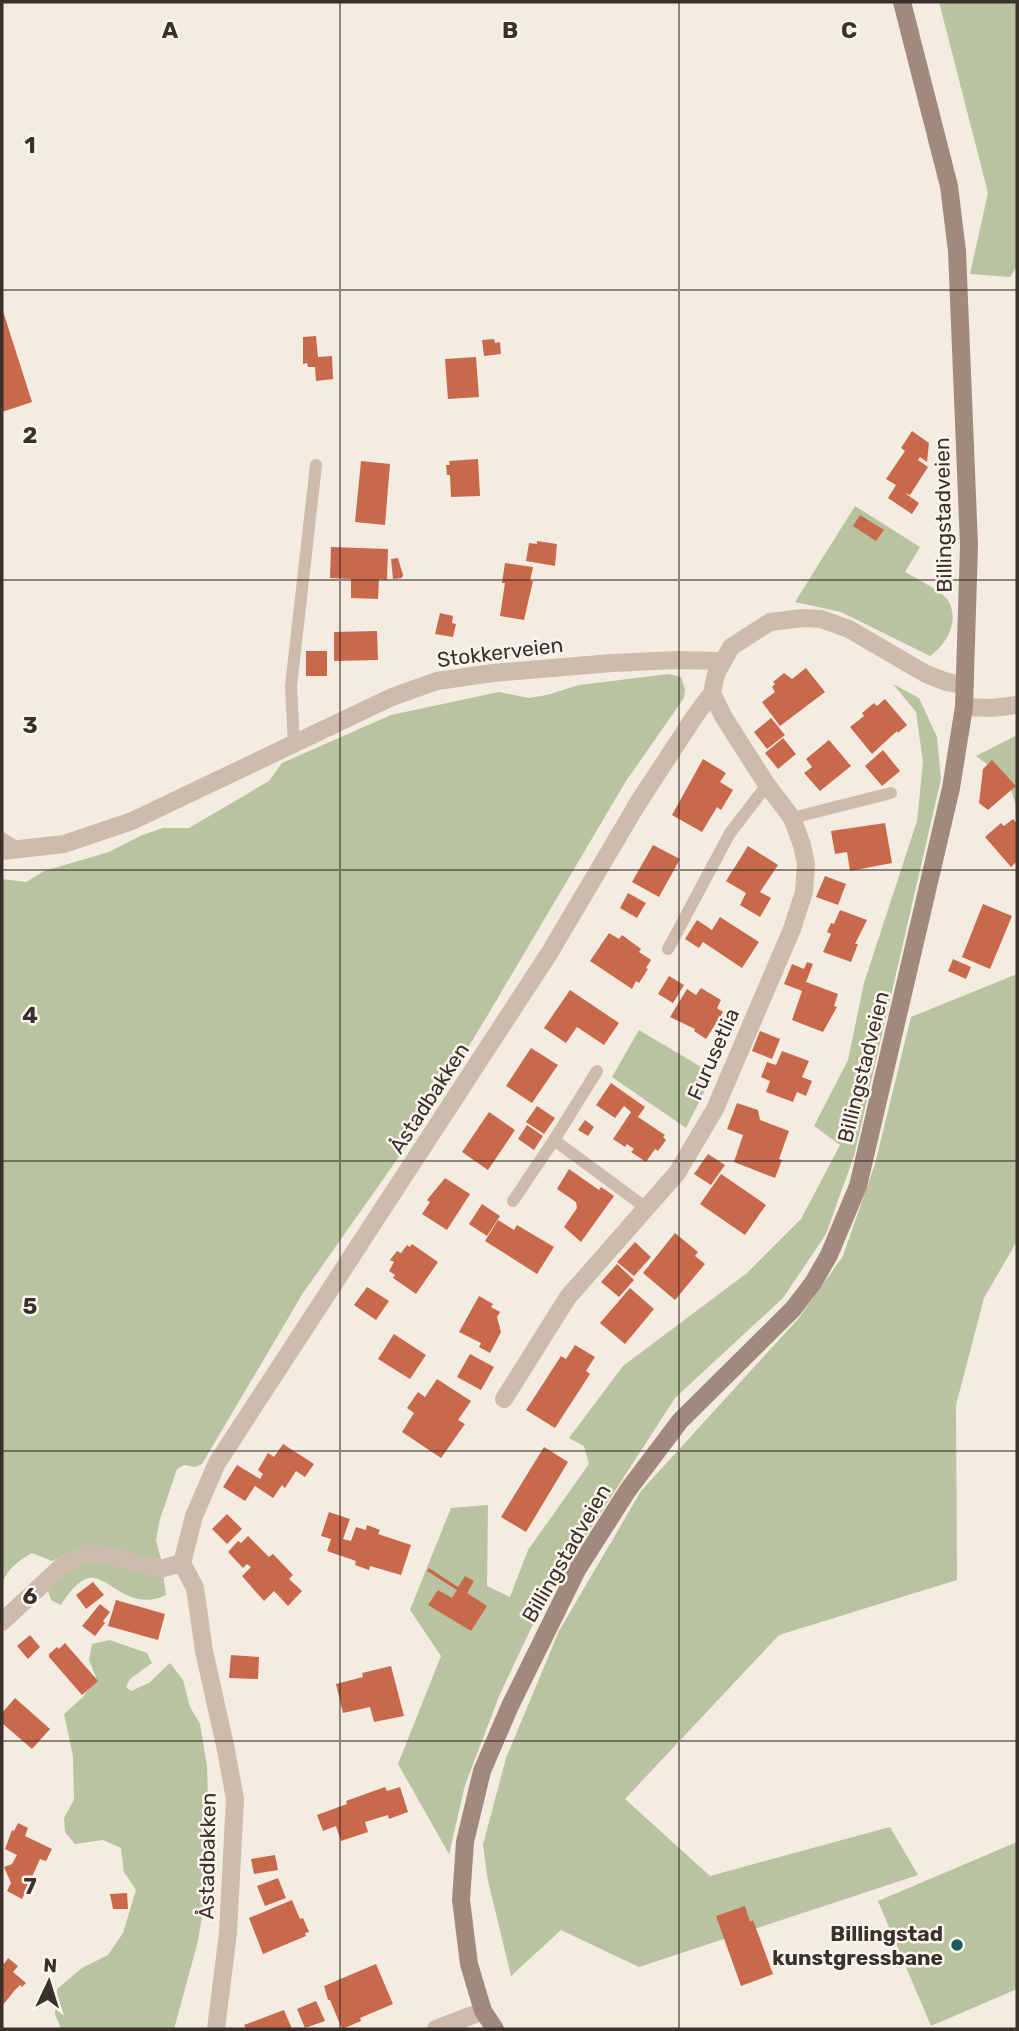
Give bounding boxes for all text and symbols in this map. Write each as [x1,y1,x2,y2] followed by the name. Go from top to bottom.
[162,16,179,44] text: A
[502,16,518,44] text: B
[841,16,857,44] text: C
[24,131,36,159] text: 1
[23,421,37,449] text: 2
[929,437,957,593] street label: Billingstadveien
[436,632,564,672] street label: Stokkerveien
[22,711,38,739] text: 3
[832,989,894,1145] street label: Billingstadveien
[22,1001,38,1029] text: 4
[682,1004,744,1104] street label: Furusetlia
[384,1038,474,1158] street label: Åstadbakken
[23,1292,38,1320] text: 5
[516,1480,616,1626] street label: Billingstadveien
[23,1582,38,1610] text: 6
[193,1792,221,1920] street label: Åstadbakken
[23,1872,37,1900] text: 7
[772,1921,943,1970] place label: Billingstad kunstgressbane
[949,1937,965,1953] marker: Billingstad kunstgressbane
[14,1947,84,2017] north arrow
[43,1954,58,1977] text: N

